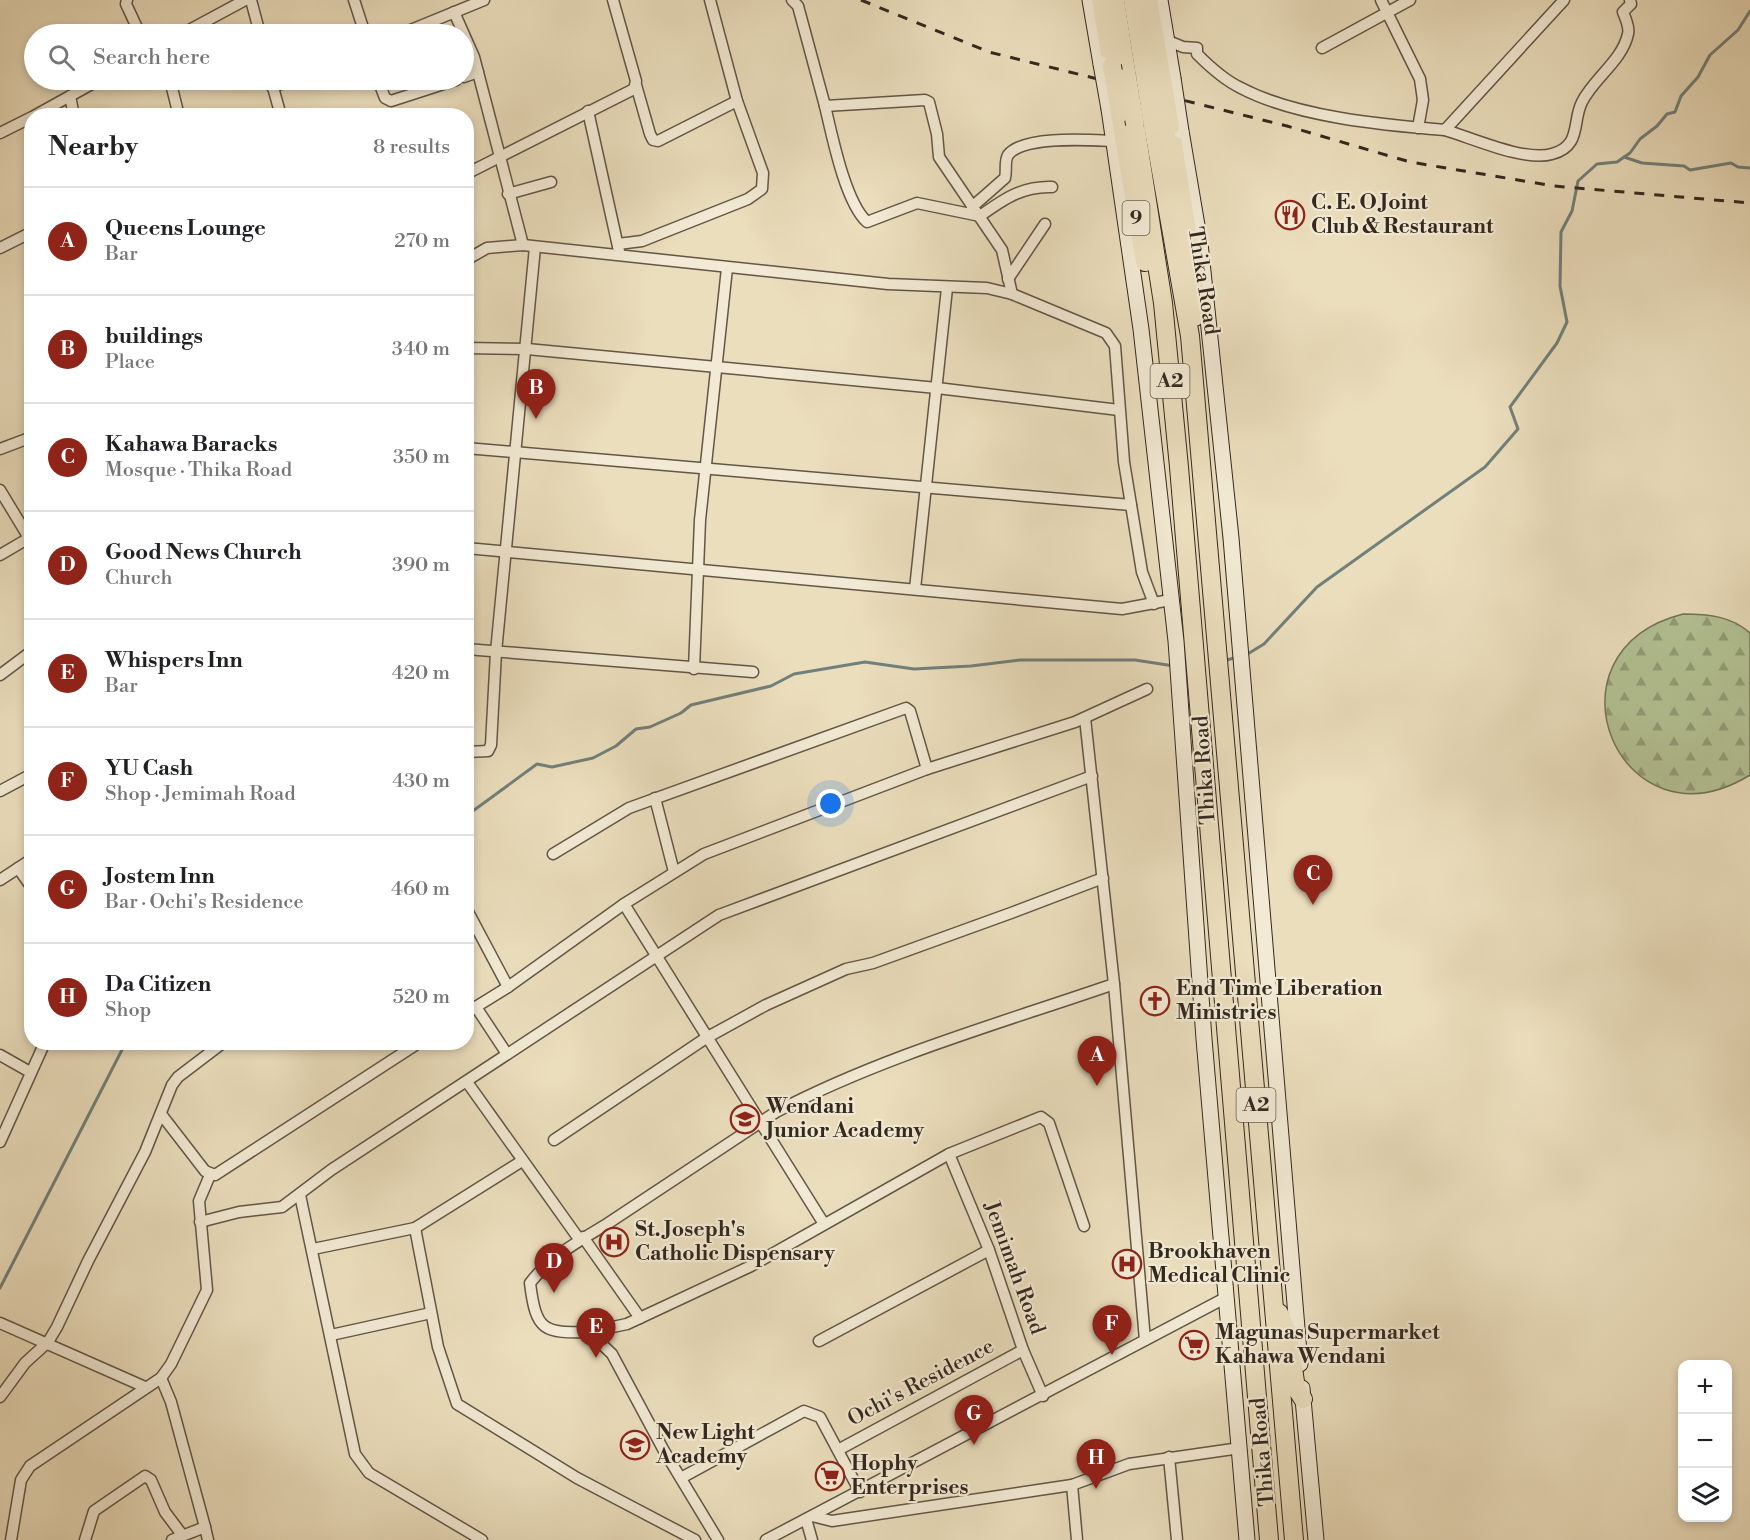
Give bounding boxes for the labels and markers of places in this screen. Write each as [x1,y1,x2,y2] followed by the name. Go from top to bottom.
[1311,190,1494,240] place label: C. E. O Joint Club & Restaurant
[1274,199,1306,231] restaurant icon: C. E. O Joint Club & Restaurant
[516,370,556,419] pin: B
[1294,856,1332,905] pin: C
[1176,976,1383,1026] place label: End Time Liberation Ministries
[1139,985,1171,1017] church icon: End Time Liberation Ministries
[1078,1036,1116,1086] pin: A
[763,1094,925,1144] place label: Wendani Junior Academy
[729,1103,761,1135] school or university icon: Wendani Junior Academy
[635,1217,835,1267] place label: St. Joseph's Catholic Dispensary
[598,1226,630,1258] hospital icon: St. Joseph's Catholic Dispensary
[1148,1239,1290,1289] place label: Brookhaven Medical Clinic
[534,1244,574,1293] pin: D
[1111,1248,1143,1280] hospital icon: Brookhaven Medical Clinic
[1092,1306,1132,1355] pin: F
[576,1308,616,1358] pin: E
[1215,1320,1440,1370] place label: Magunas Supermarket Kahawa Wendani
[1178,1329,1210,1361] supermarket icon: Magunas Supermarket Kahawa Wendani
[954,1396,994,1445] pin: G
[655,1420,755,1470] place label: New Light Academy
[619,1429,651,1461] school or university icon: New Light Academy
[1076,1440,1116,1489] pin: H
[851,1451,968,1501] place label: Hophy Enterprises
[814,1460,846,1492] supermarket icon: Hophy Enterprises

